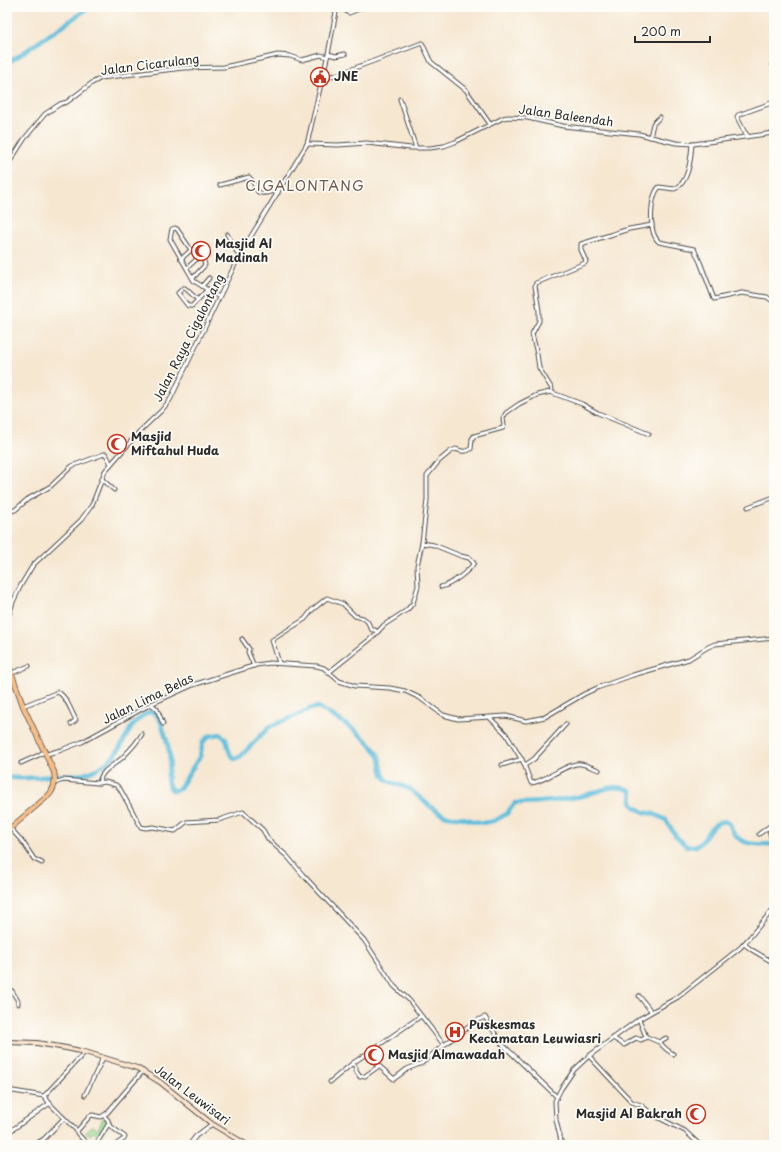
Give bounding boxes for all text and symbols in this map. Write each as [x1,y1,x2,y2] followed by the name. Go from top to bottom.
[635,18,710,44] scale bar
[641,22,681,40] text: 200 m
[100,49,200,79] street label: Jalan Cicarulang
[309,66,331,88] public building icon: JNE
[334,67,359,85] place label: JNE
[518,99,615,131] street label: Jalan Baleendah
[245,175,365,196] district label: CIGALONTANG
[215,234,272,266] place label: Masjid Al Madinah
[190,240,212,262] mosque icon: Masjid Al Madinah
[148,270,228,405] street label: Jalan Raya Cigalontang
[131,427,220,459] place label: Masjid Miftahul Huda
[106,433,128,455] mosque icon: Masjid Miftahul Huda
[99,668,196,728] street label: Jalan Lima Belas
[469,1015,601,1047] place label: Puskesmas Kecamatan Leuwiasri
[444,1021,466,1043] hospital icon: Puskesmas Kecamatan Leuwiasri
[363,1044,385,1066] mosque icon: Masjid Almawadah
[388,1045,505,1063] place label: Masjid Almawadah
[151,1060,234,1129] street label: Jalan Leuwisari
[685,1103,707,1125] mosque icon: Masjid Al Bakrah
[576,1104,682,1122] place label: Masjid Al Bakrah

